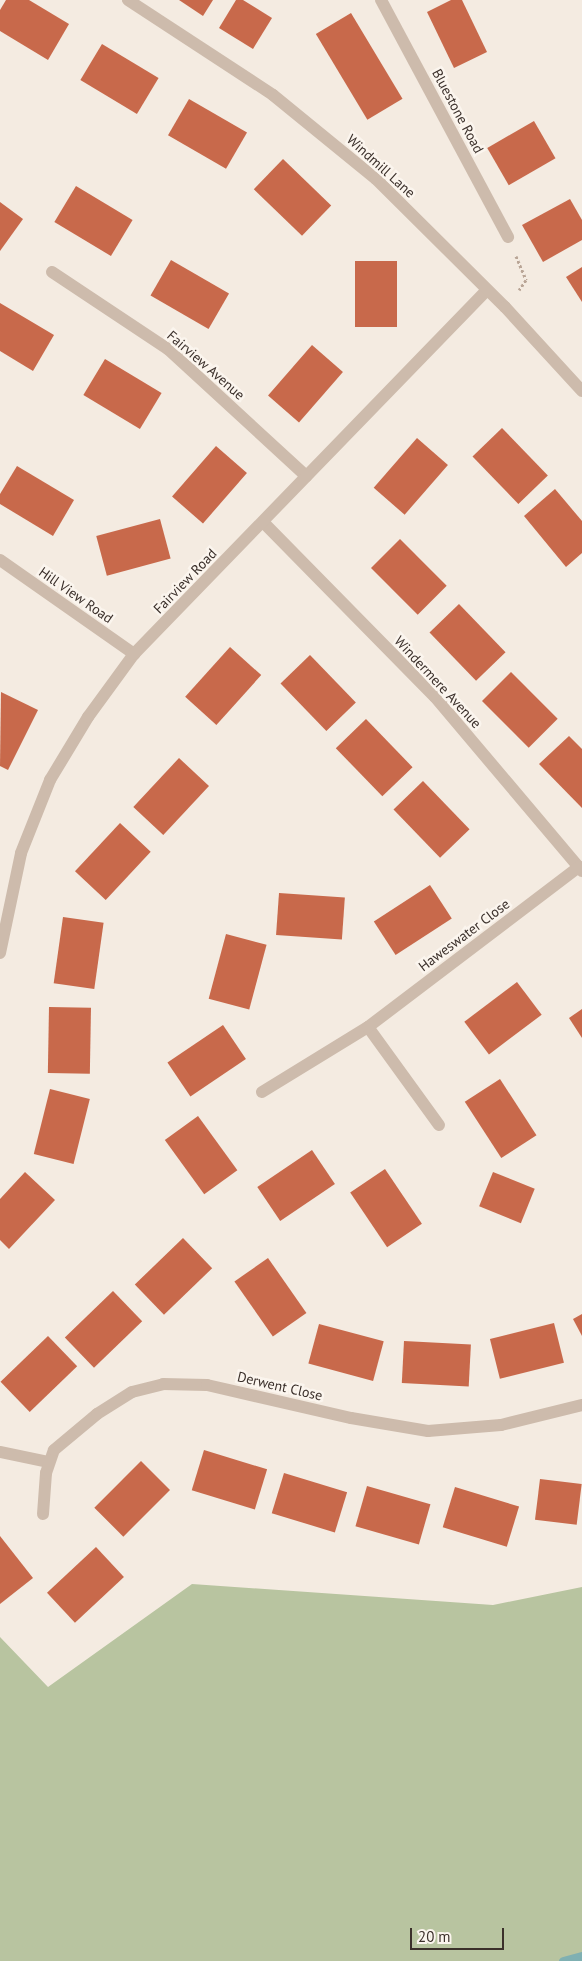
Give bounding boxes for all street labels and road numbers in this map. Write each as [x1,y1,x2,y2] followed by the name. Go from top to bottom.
[429,66,487,156] street label: Bluestone Road
[343,131,419,201] street label: Windmill Lane
[164,327,248,403] street label: Fairview Avenue
[150,545,220,617] street label: Fairview Road
[35,563,117,627] street label: Hill View Road
[391,632,485,732] street label: Windermere Avenue
[415,895,513,975] street label: Haweswater Close
[236,1368,324,1404] street label: Derwent Close

